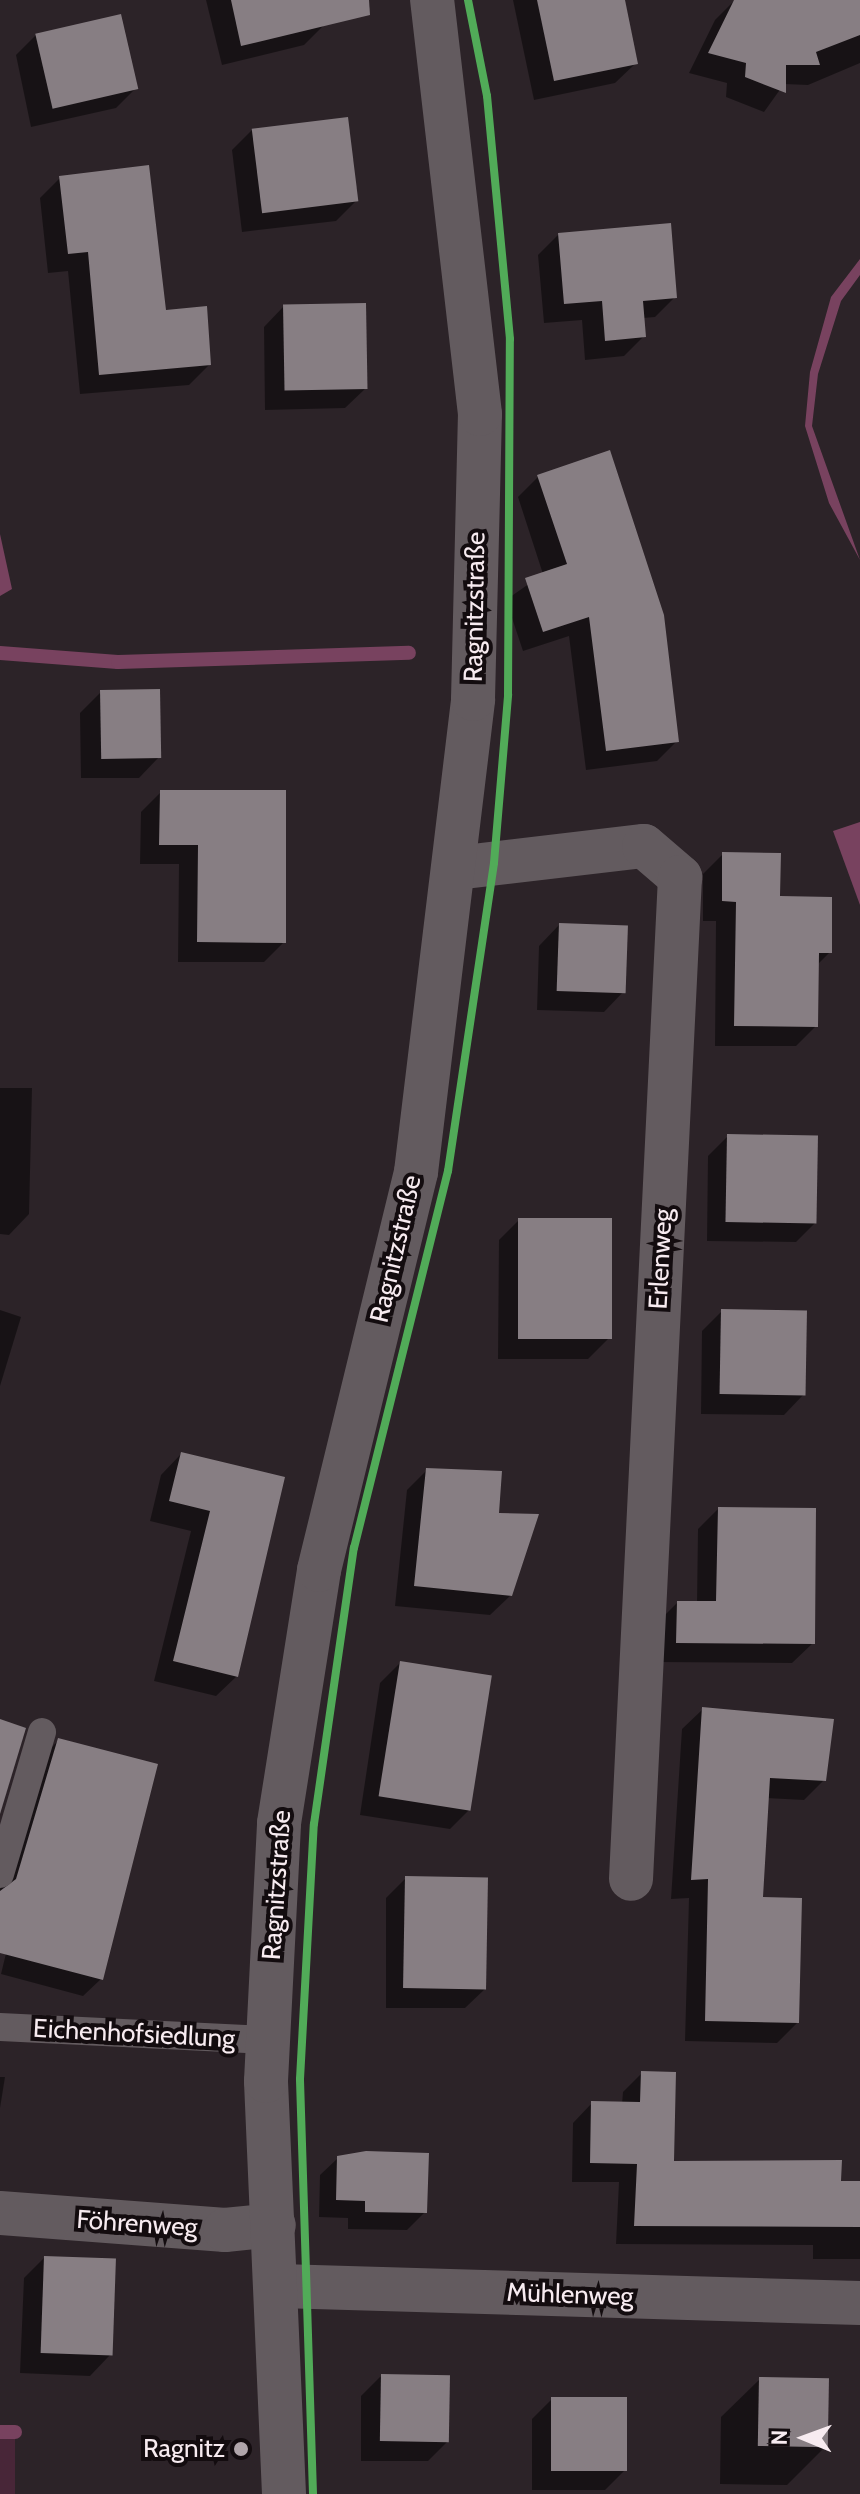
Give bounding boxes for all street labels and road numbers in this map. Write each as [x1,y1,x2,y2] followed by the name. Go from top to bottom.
[458,532,492,682] street label: Ragnitzstraße
[364,1172,428,1326] street label: Ragnitzstraße
[643,1208,679,1310] street label: Erlenweg
[256,1809,298,1961] street label: Ragnitzstraße
[32,2013,236,2055] street label: Eichenhofsiedlung
[75,2204,199,2244] street label: Föhrenweg
[506,2277,634,2313] street label: Mühlenweg

